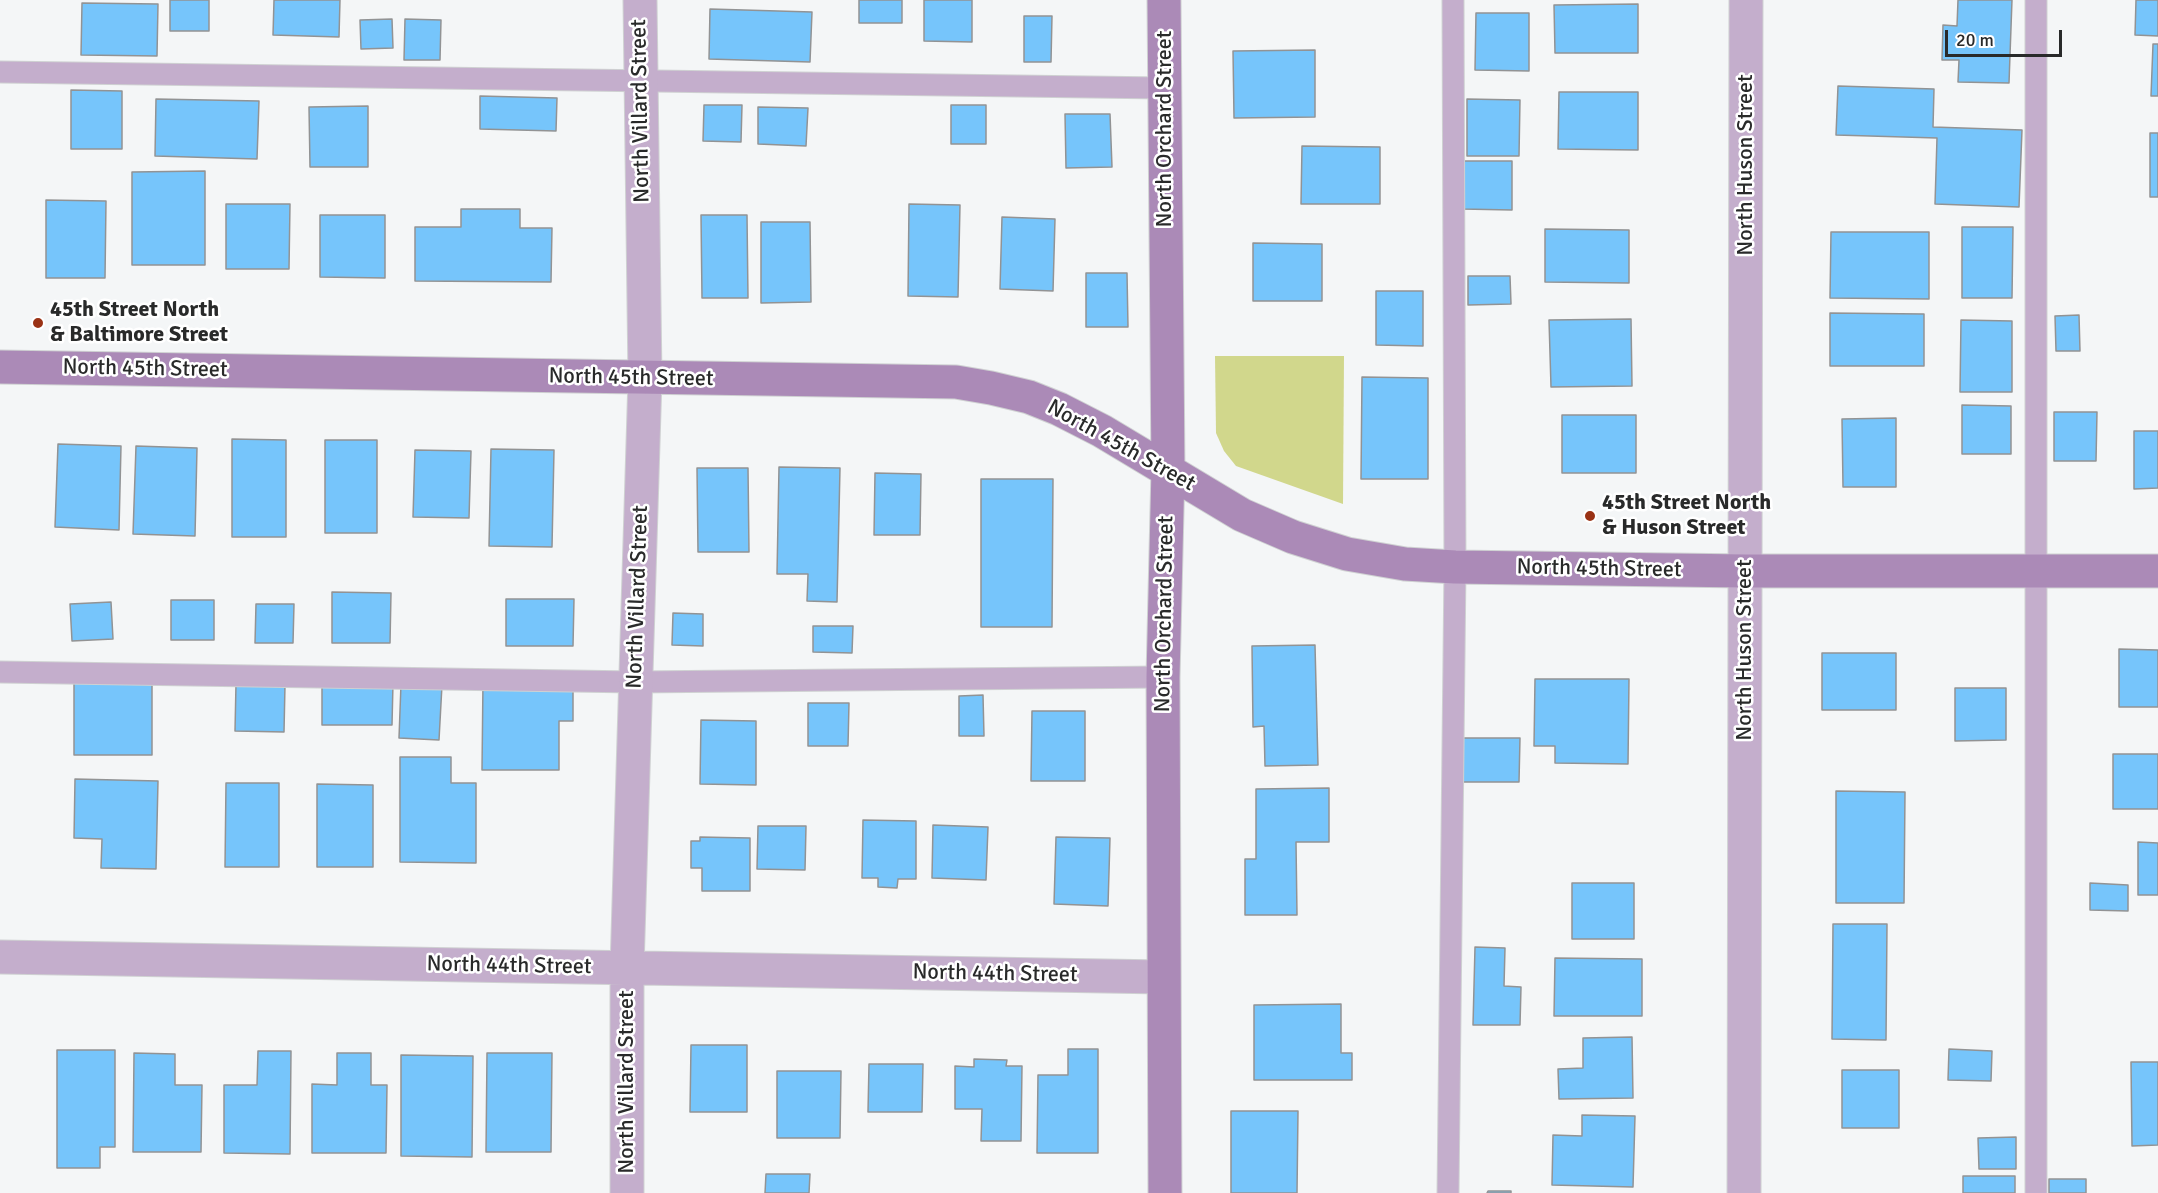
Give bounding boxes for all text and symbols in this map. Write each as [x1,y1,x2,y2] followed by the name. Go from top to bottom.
[1948,18,2065,56] scale bar
[626,19,656,203] street label: North Villard Street
[1956,29,1994,51] text: 20 m
[1152,31,1178,227] street label: North Orchard Street
[1733,74,1759,256] street label: North Huson Street
[50,297,228,348] place label: 45th Street North & Baltimore Street
[31,316,45,330] marker: 45th Street North & Baltimore Street
[62,354,228,384] street label: North 45th Street
[548,363,714,393] street label: North 45th Street
[1042,394,1200,498] street label: North 45th Street
[1602,490,1771,542] place label: 45th Street North & Huson Street
[622,505,654,689] street label: North Villard Street
[1583,509,1597,523] marker: 45th Street North & Huson Street
[1150,515,1180,713] street label: North Orchard Street
[1516,554,1682,584] street label: North 45th Street
[1732,559,1758,741] street label: North Huson Street
[426,951,592,981] street label: North 44th Street
[912,959,1078,989] street label: North 44th Street
[614,990,640,1174] street label: North Villard Street

